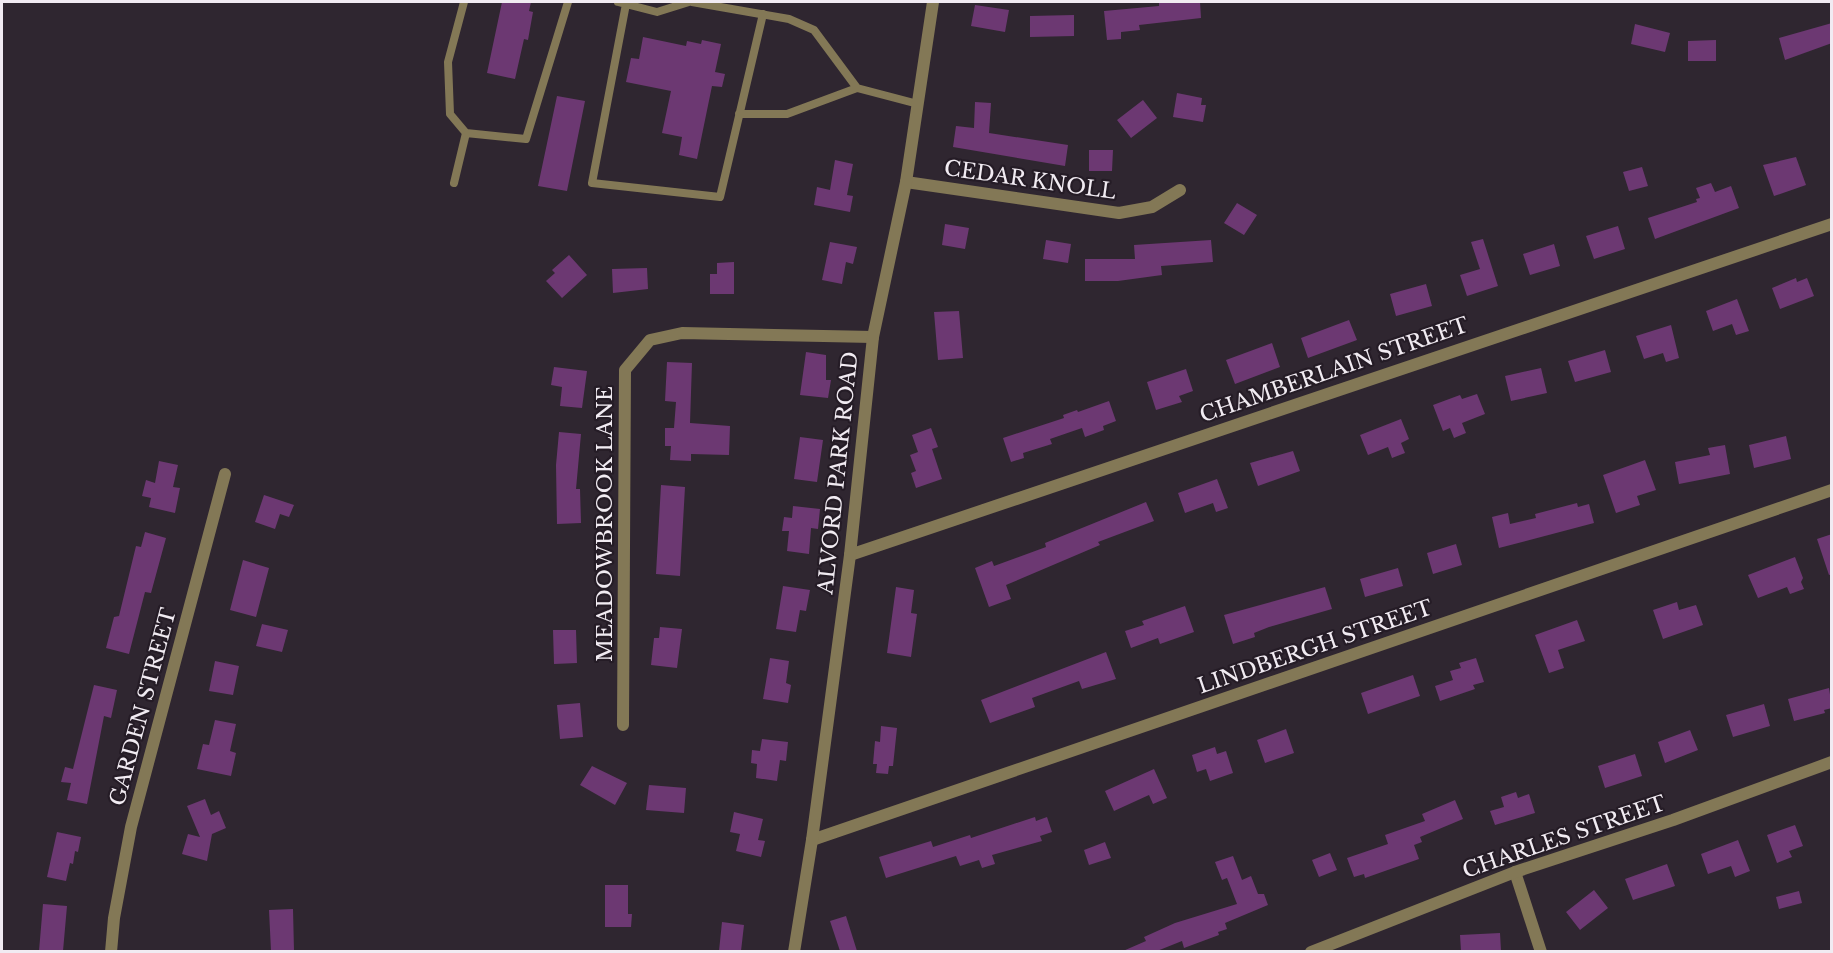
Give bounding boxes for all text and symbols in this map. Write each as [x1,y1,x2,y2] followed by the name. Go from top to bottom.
[942,155,1118,205] street label: CEDAR KNOLL
[1196,312,1472,428] street label: CHAMBERLAIN STREET
[812,350,864,597] street label: ALVORD PARK ROAD
[592,386,618,662] street label: MEADOWBROOK LANE
[1194,595,1436,699] street label: LINDBERGH STREET
[104,605,182,809] street label: GARDEN STREET
[1459,790,1669,884] street label: CHARLES STREET

